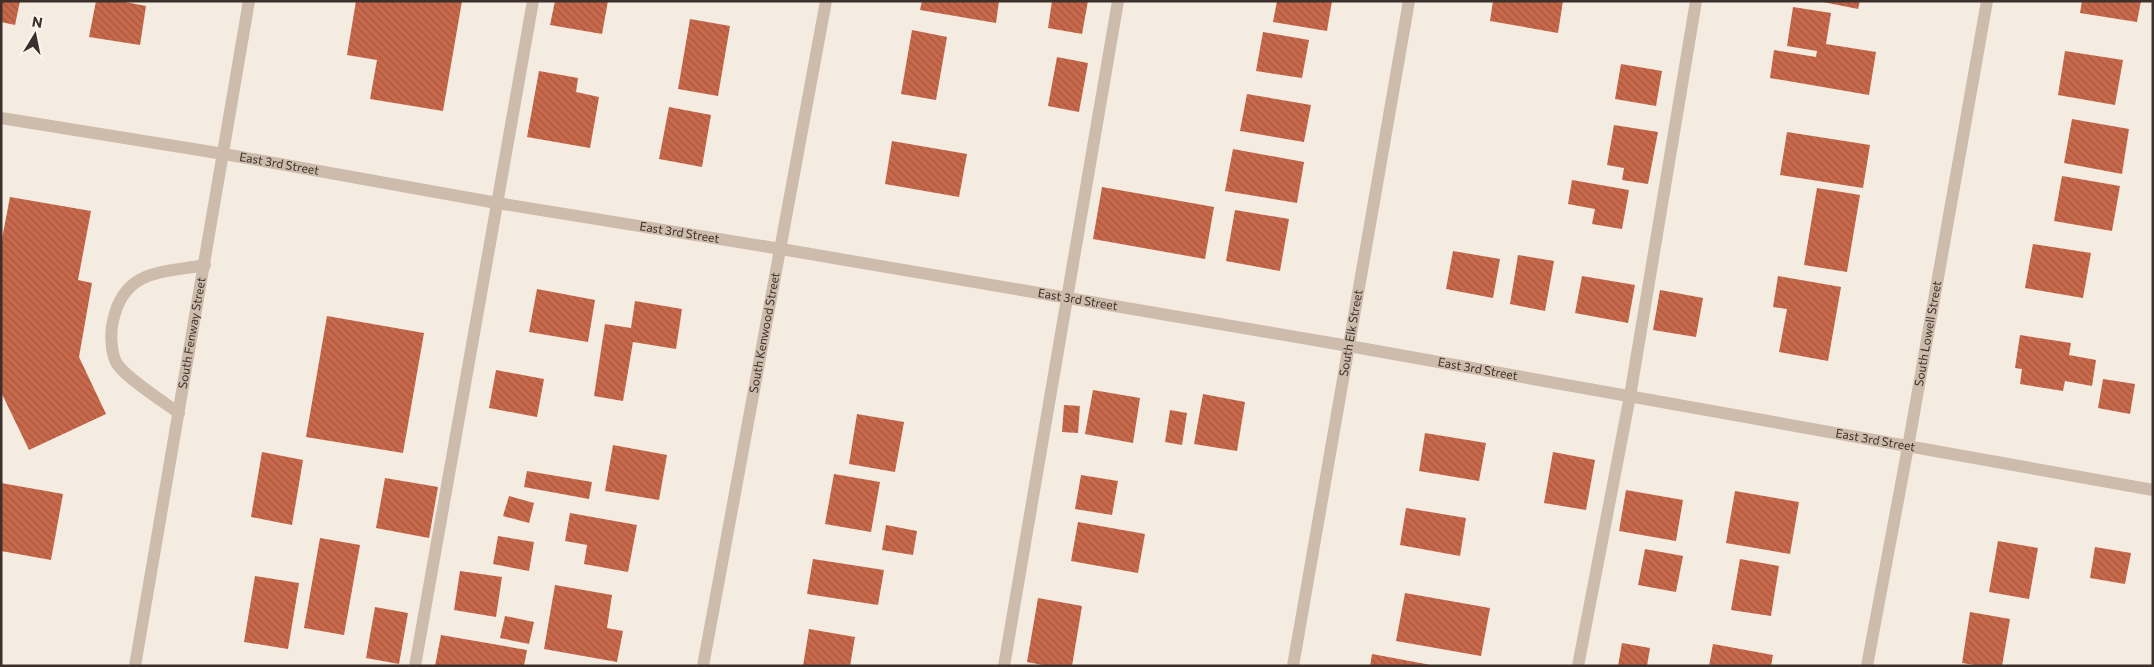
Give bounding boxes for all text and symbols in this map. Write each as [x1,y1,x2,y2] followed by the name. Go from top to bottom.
[10,10,60,60] north arrow
[31,12,44,31] text: N
[238,149,320,177] street label: East 3rd Street
[639,218,721,245] street label: East 3rd Street
[746,271,782,394] street label: South Kenwood Street
[175,276,208,390] street label: South Fenway Street
[1911,279,1943,387] street label: South Lowell Street
[1037,285,1119,312] street label: East 3rd Street
[1336,288,1365,377] street label: South Elk Street
[1437,354,1519,382] street label: East 3rd Street
[1835,425,1917,453] street label: East 3rd Street

